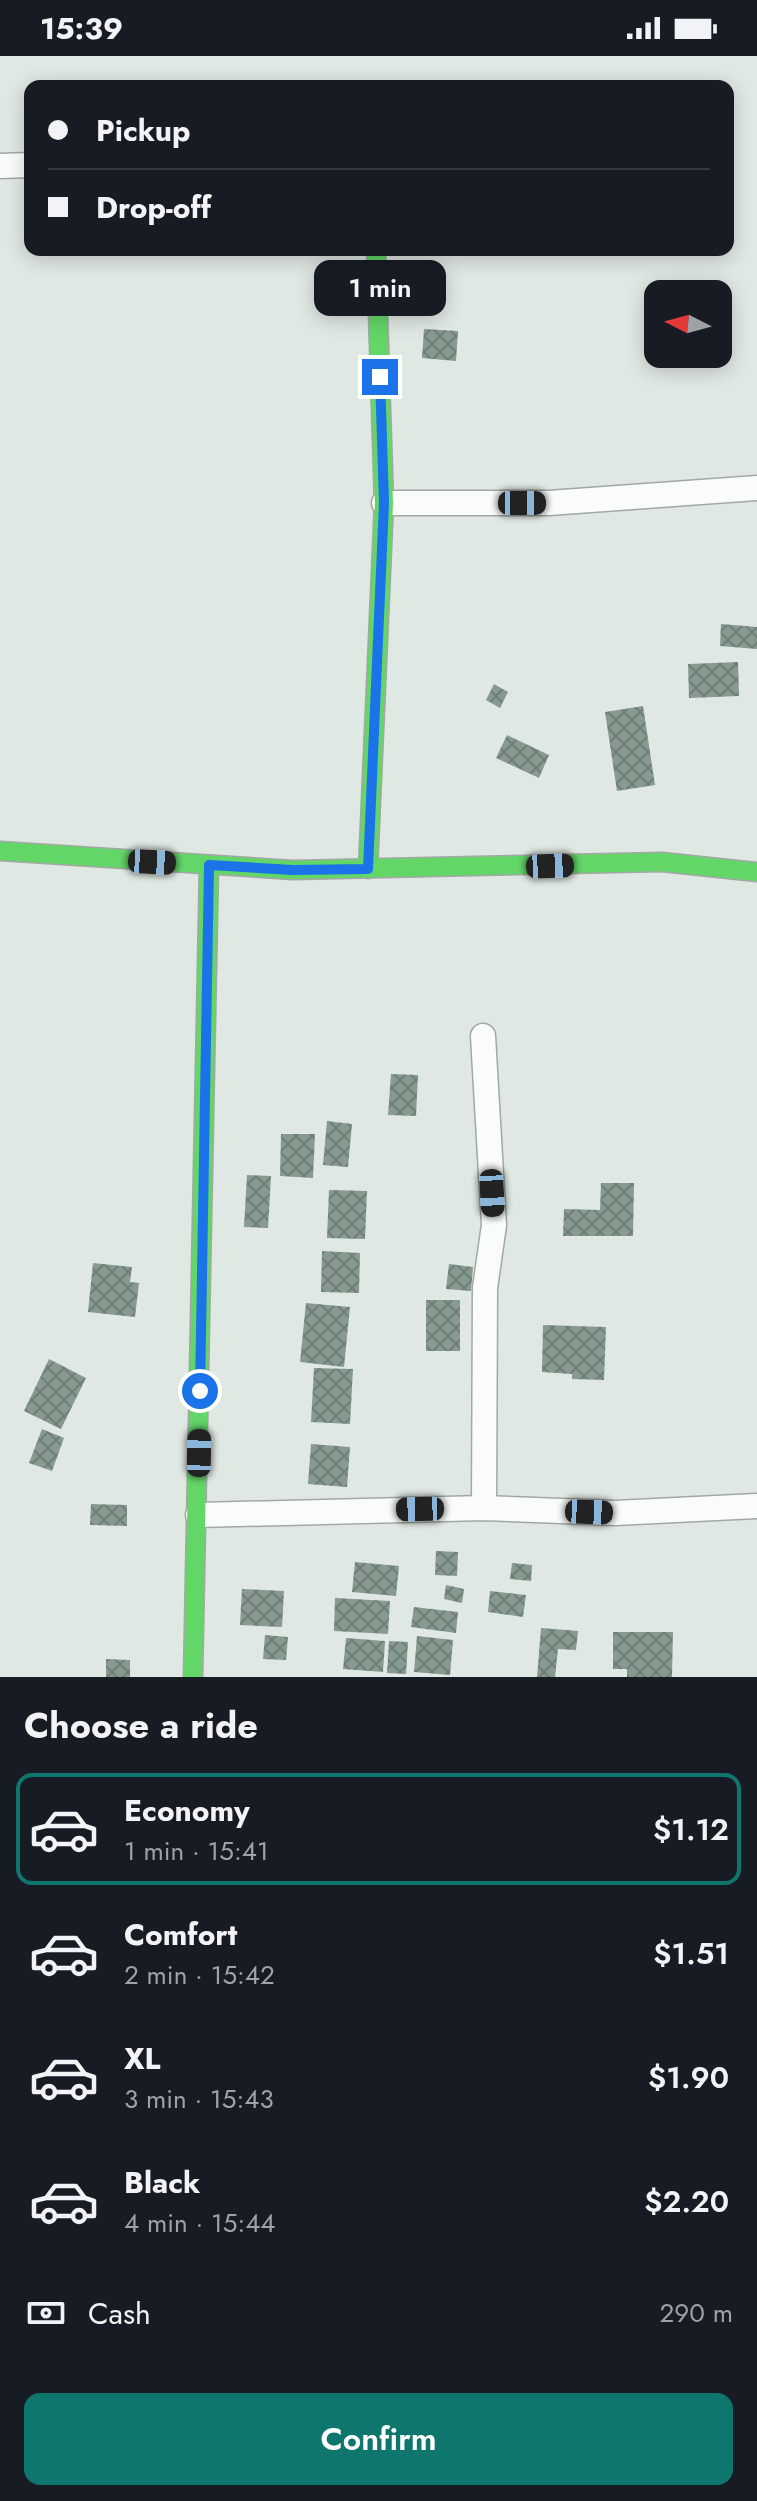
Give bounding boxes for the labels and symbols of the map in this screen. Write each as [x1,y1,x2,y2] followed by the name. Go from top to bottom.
[314,261,446,317] callout: 1 min
[644,280,732,368] north arrow
[362,359,398,395] route end
[498,491,546,515] car
[127,849,177,875] car
[526,853,574,879] car
[479,1168,505,1218] car
[182,1373,218,1409] route start
[187,1429,211,1477] car
[396,1497,444,1521] car
[565,1499,613,1525] car

